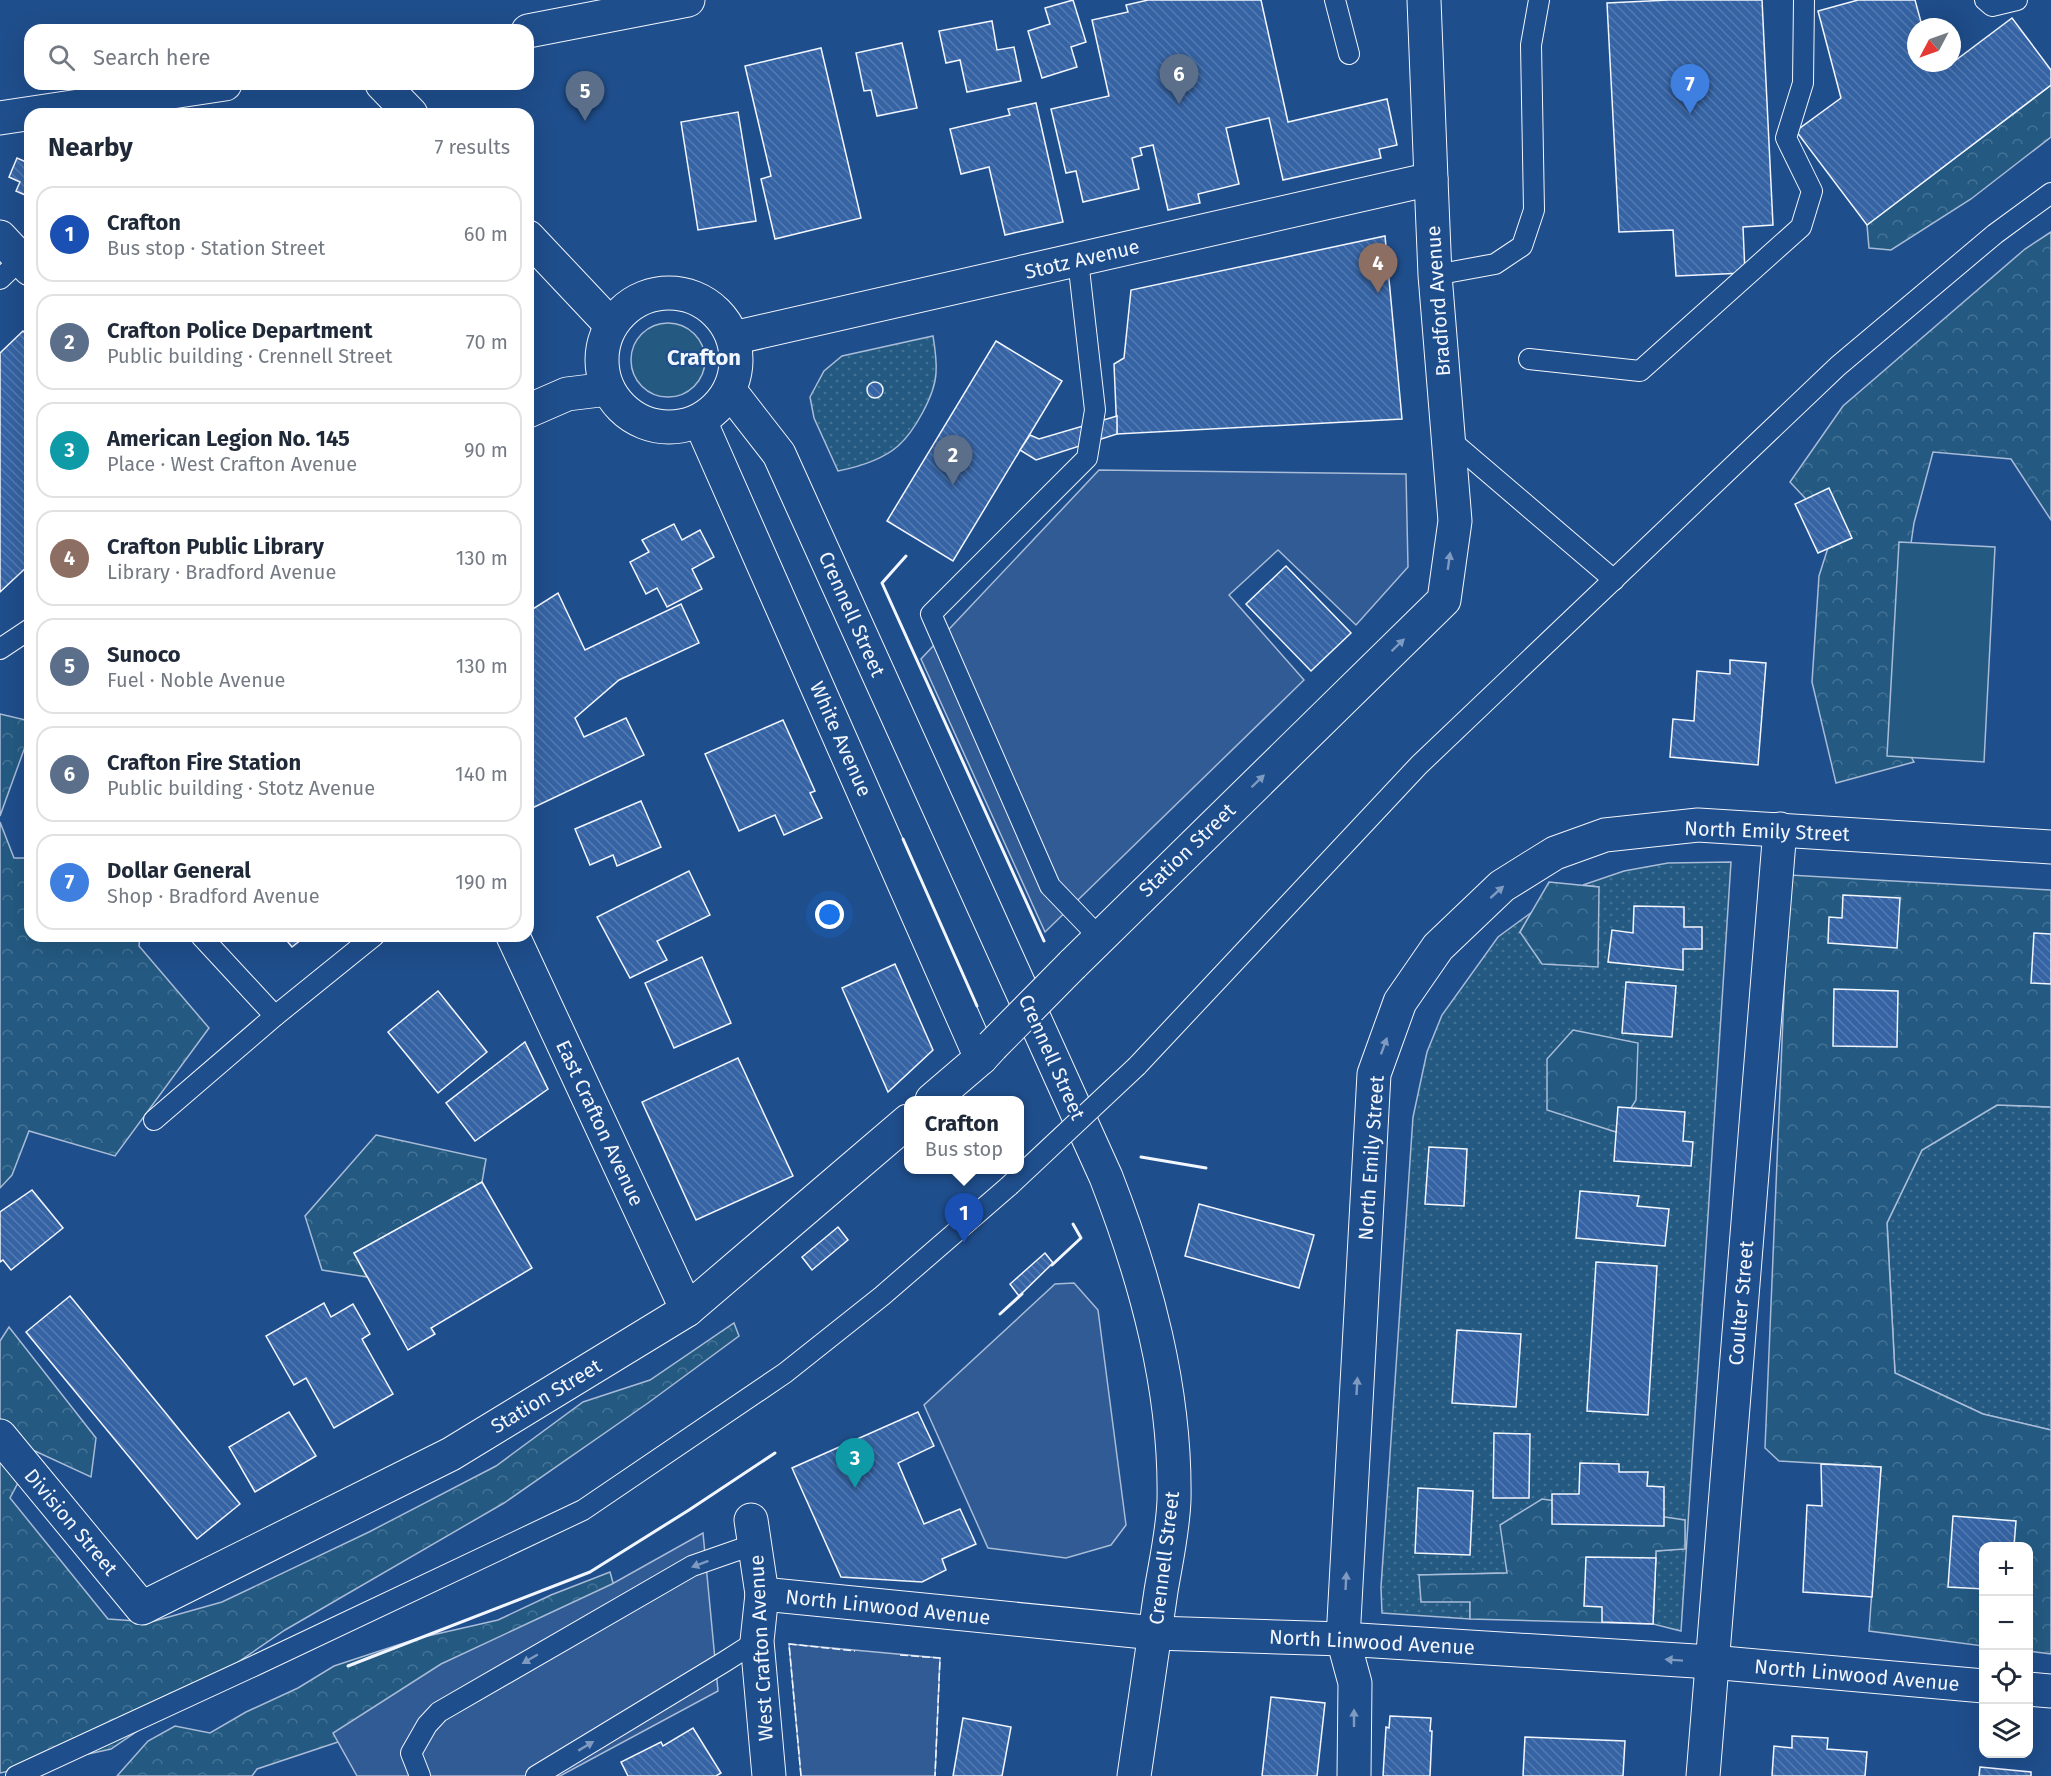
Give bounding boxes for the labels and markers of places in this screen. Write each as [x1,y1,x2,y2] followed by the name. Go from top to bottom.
[1160,54,1198,104] pin: 6
[1670,64,1710,114] pin: 7
[566,72,604,121] pin: 5
[1358,244,1398,293] pin: 4
[934,436,972,485] pin: 2
[944,1194,984,1243] pin: 1
[836,1438,874,1488] pin: 3

